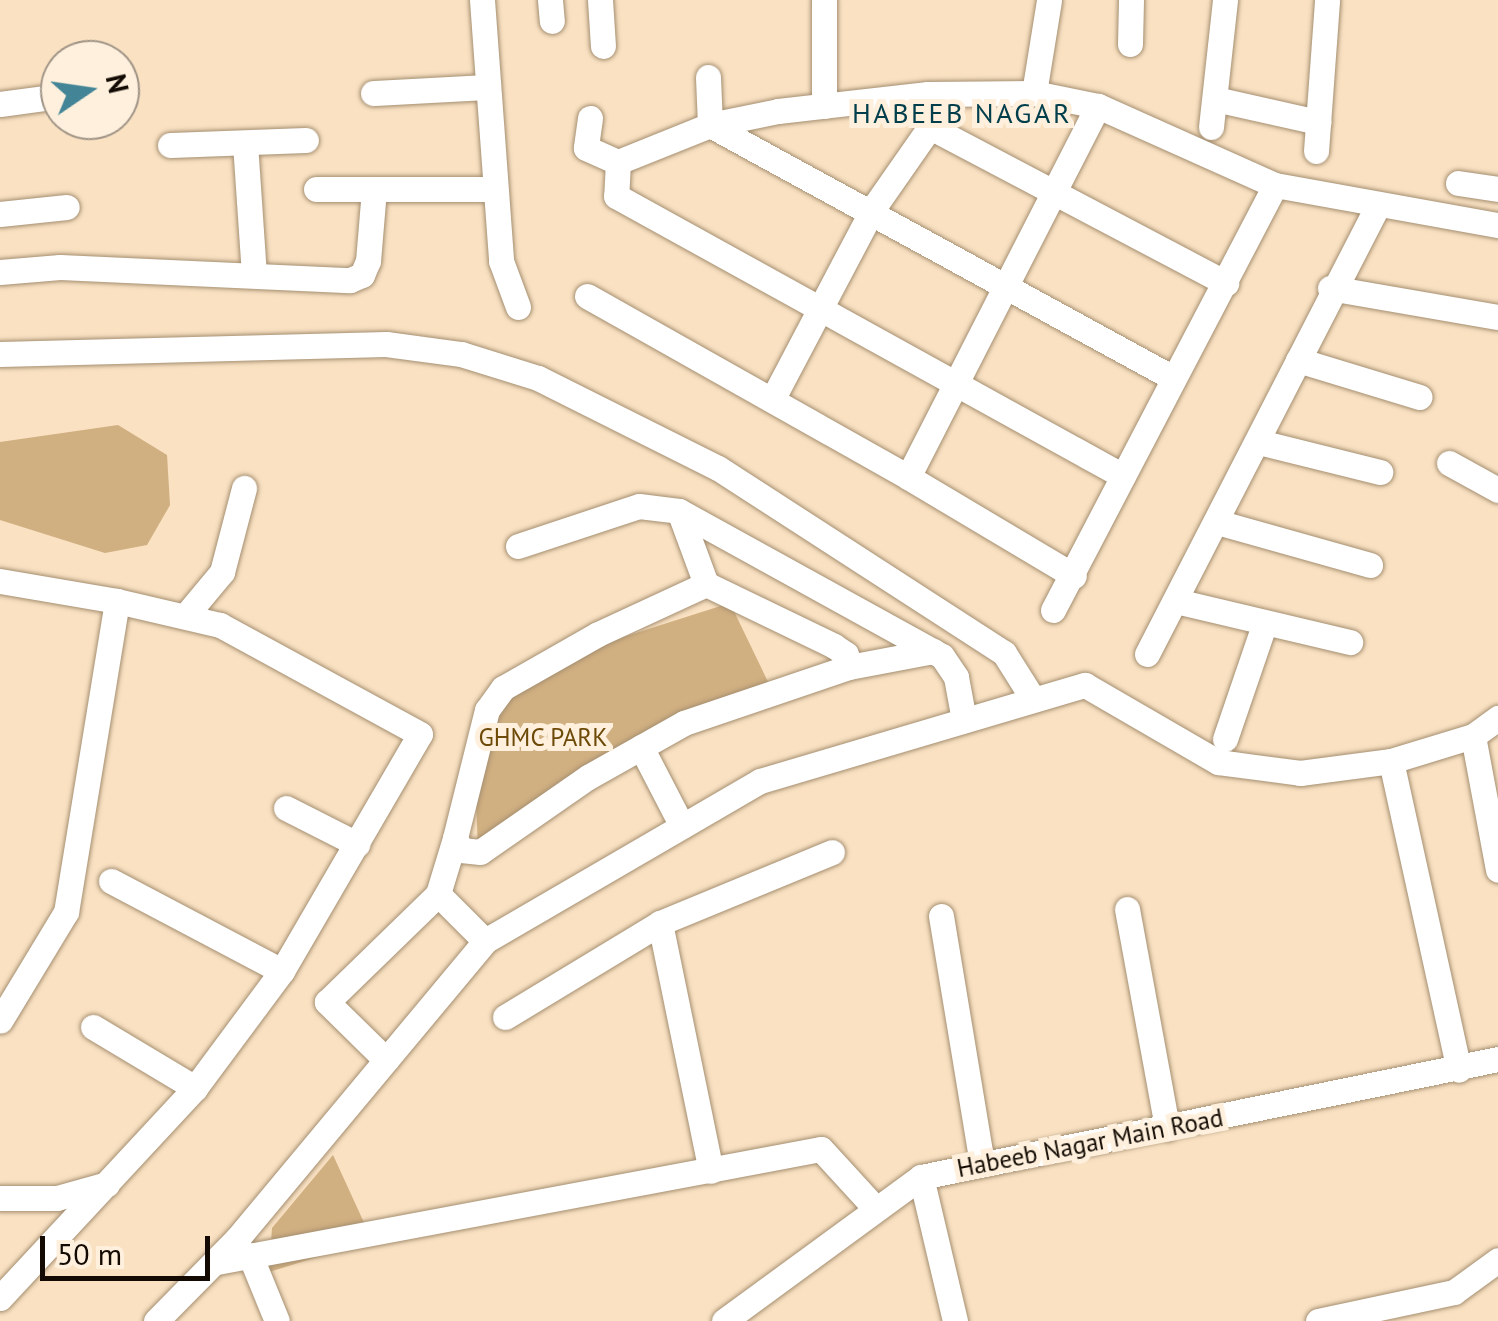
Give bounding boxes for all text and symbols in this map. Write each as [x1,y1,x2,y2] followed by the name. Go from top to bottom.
[40,40,140,140] north arrow
[98,70,138,97] text: N
[852,96,1072,130] district label: HABEEB NAGAR
[478,722,608,752] park label: GHMC PARK
[954,1102,1226,1184] street label: Habeeb Nagar Main Road
[45,1216,215,1278] scale bar
[57,1234,122,1273] text: 50 m

